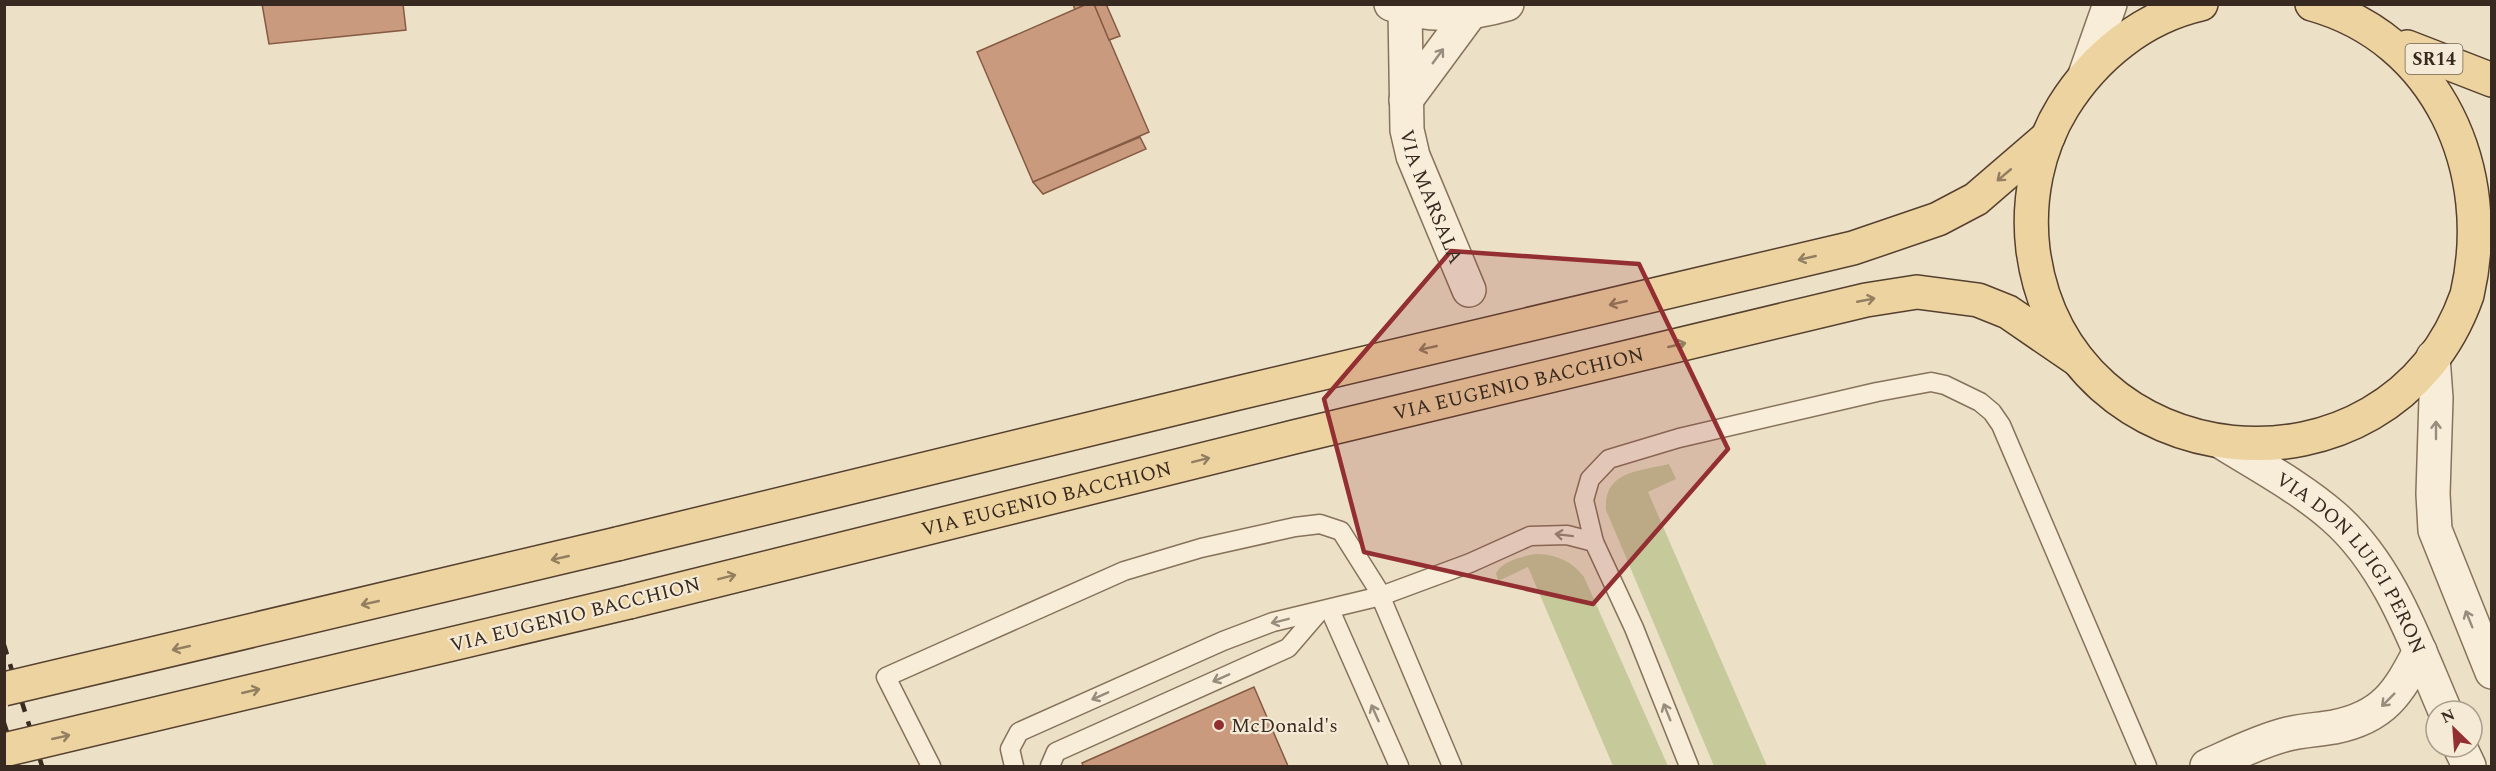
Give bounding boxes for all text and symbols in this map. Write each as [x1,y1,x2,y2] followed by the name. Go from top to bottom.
[2406,44,2462,74] road number: SR14
[1432,49,1445,65] one-way arrow
[1391,126,1471,269] street label: VIA MARSALA
[1996,169,2012,182] one-way arrow
[1798,253,1817,265] one-way arrow
[1856,294,1876,305] one-way arrow
[1608,298,1627,310] one-way arrow
[1667,339,1686,351] one-way arrow
[1390,340,1647,429] street label: VIA EUGENIO BACCHION
[1419,343,1438,355] one-way arrow
[2430,420,2442,440] one-way arrow
[1191,453,1210,465] one-way arrow
[918,454,1175,545] street label: VIA EUGENIO BACCHION
[2270,465,2433,659] street label: VIA DON LUIGI PERON
[1555,530,1574,541] one-way arrow
[551,552,570,564] one-way arrow
[447,569,704,661] street label: VIA EUGENIO BACCHION
[717,571,736,583] one-way arrow
[361,597,380,609] one-way arrow
[2463,610,2474,628] one-way arrow
[1271,616,1290,628] one-way arrow
[171,642,190,654] one-way arrow
[1212,673,1230,685] one-way arrow
[241,685,260,697] one-way arrow
[1091,691,1109,702] one-way arrow
[2381,692,2396,707] one-way arrow
[2424,699,2484,759] north arrow
[1661,703,1672,722] one-way arrow
[2437,703,2459,730] text: N
[1369,704,1380,723] one-way arrow
[1231,711,1338,741] place label: McDonald's
[1212,718,1226,732] marker: McDonald's
[52,730,71,742] one-way arrow

